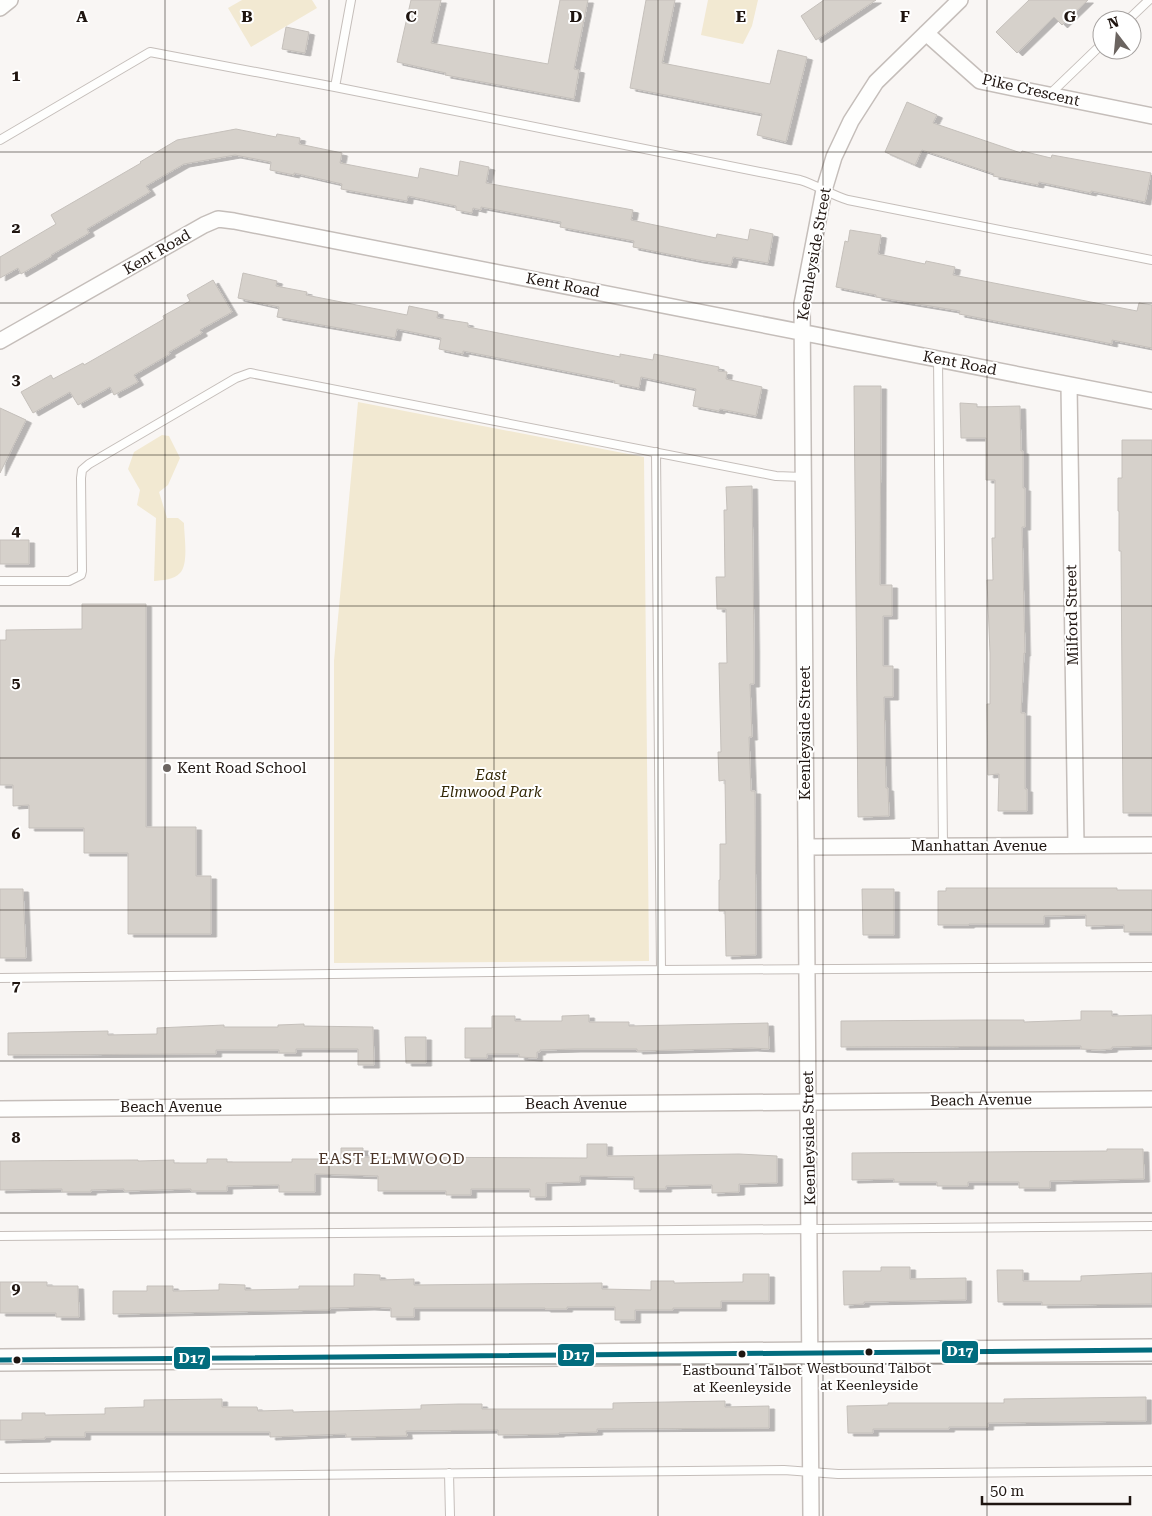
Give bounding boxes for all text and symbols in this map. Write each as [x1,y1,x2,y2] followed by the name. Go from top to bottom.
[76,7,88,26] text: A
[241,7,253,26] text: B
[405,7,417,26] text: C
[570,7,583,26] text: D
[736,7,746,26] text: E
[900,7,910,26] text: F
[1064,7,1077,26] text: G
[1092,10,1142,60] north arrow
[1106,13,1121,32] text: N
[12,66,21,85] text: 1
[980,70,1082,110] street label: Pike Crescent
[793,186,835,322] street label: Keenleyside Street
[12,218,21,237] text: 2
[120,225,194,278] street label: Kent Road
[525,269,602,301] street label: Kent Road
[922,347,999,379] street label: Kent Road
[12,370,21,389] text: 3
[12,521,21,540] text: 4
[1062,564,1082,666] street label: Milford Street
[796,665,814,800] street label: Keenleyside Street
[12,673,21,692] text: 5
[177,759,307,777] place label: Kent Road School
[161,762,173,774] marker: Kent Road School
[439,766,543,801] park label: East Elmwood Park
[12,824,21,843] text: 6
[911,837,1047,855] street label: Manhattan Avenue
[12,976,21,995] text: 7
[799,1070,819,1205] street label: Keenleyside Street
[930,1090,1032,1110] street label: Beach Avenue
[525,1095,627,1113] street label: Beach Avenue
[120,1098,222,1116] street label: Beach Avenue
[12,1128,21,1147] text: 8
[318,1149,466,1168] district label: EAST ELMWOOD
[12,1279,21,1298] text: 9
[941,1340,979,1364] line badge: D17
[557,1343,595,1367] line badge: D17
[947,1343,974,1359] text: D17
[173,1346,211,1370] line badge: D17
[563,1347,590,1363] text: D17
[864,1347,874,1357] marker: Westbound Talbot at Keenleyside
[737,1349,747,1359] marker: Eastbound Talbot at Keenleyside
[179,1350,206,1366] text: D17
[12,1355,22,1365] unlabelled marker
[807,1360,931,1393] place label: Westbound Talbot at Keenleyside
[682,1362,802,1395] place label: Eastbound Talbot at Keenleyside
[982,1474,1130,1506] scale bar
[990,1482,1025,1500] text: 50 m

